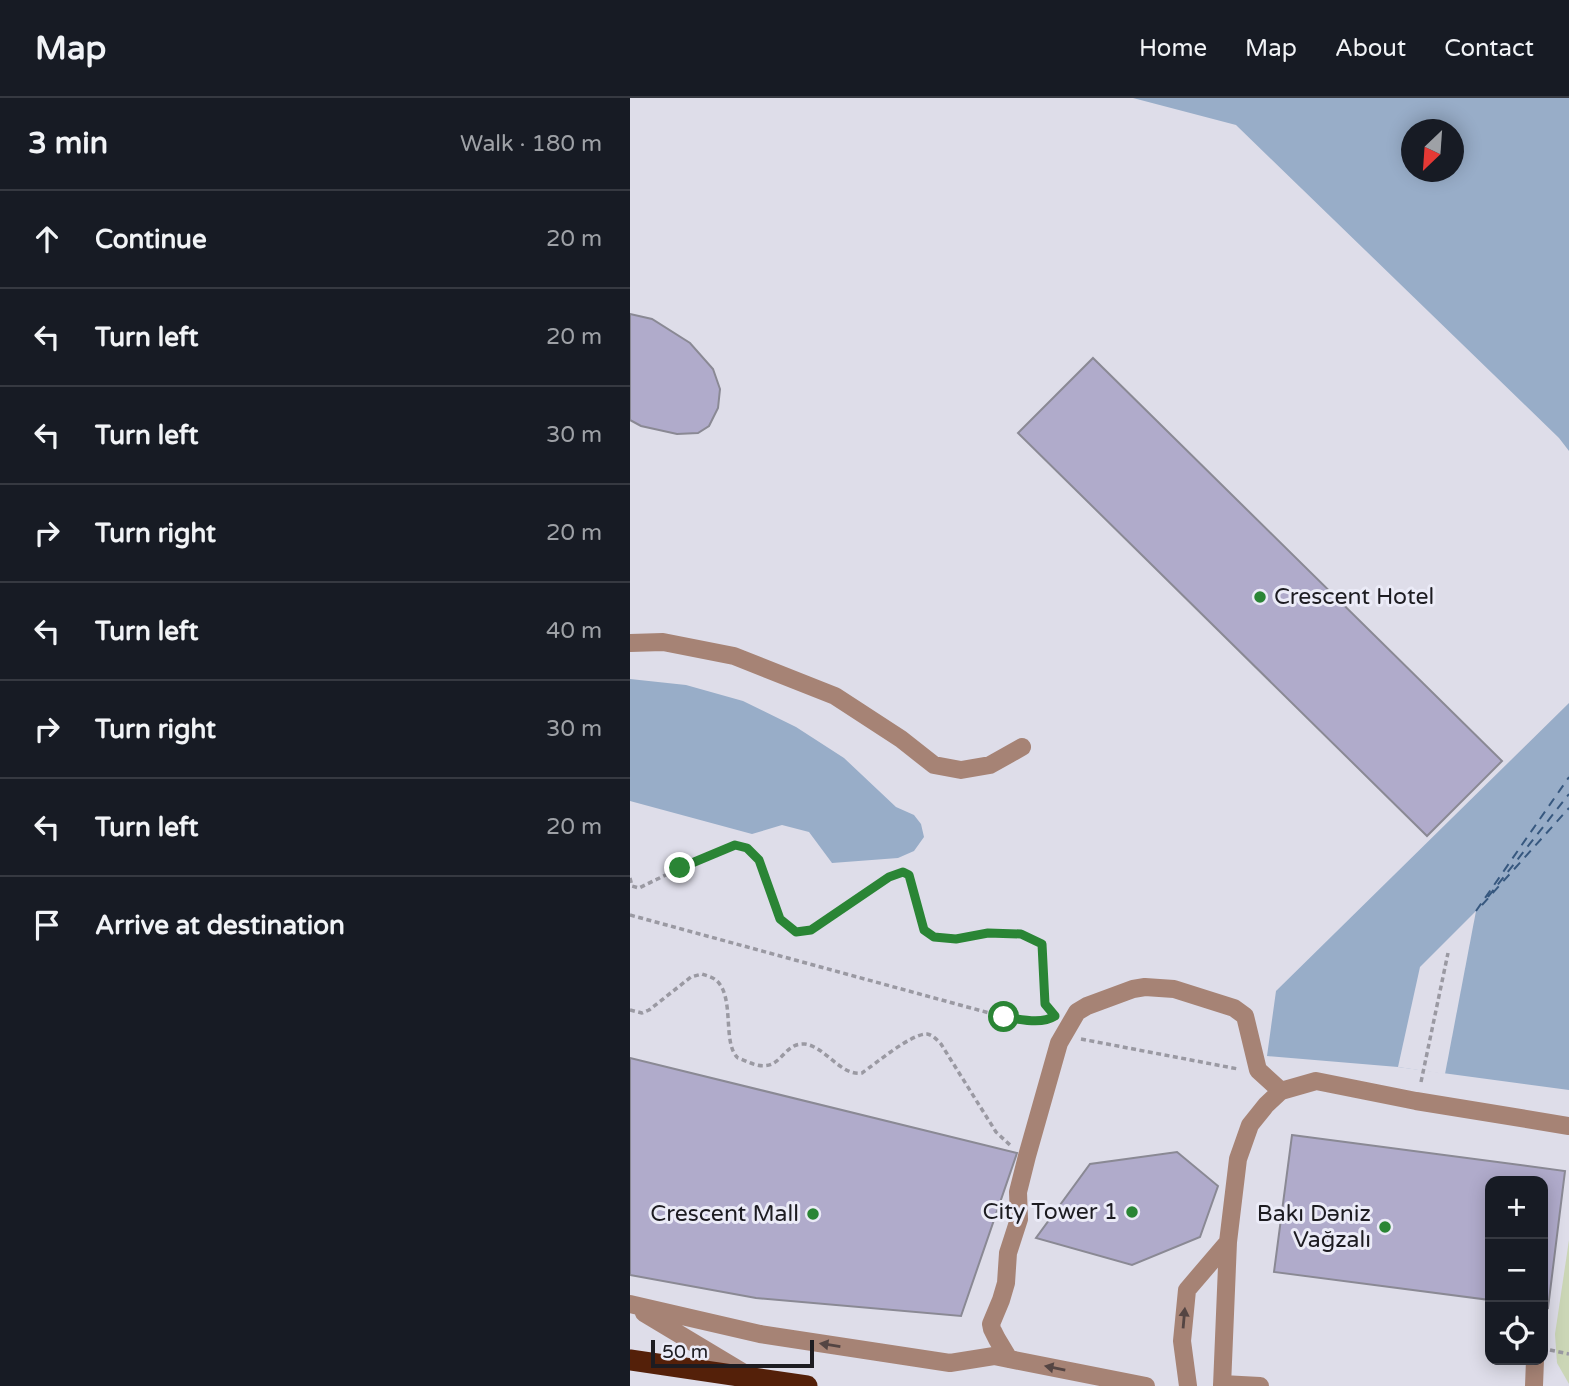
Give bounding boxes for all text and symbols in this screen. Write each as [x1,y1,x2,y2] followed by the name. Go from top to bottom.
[35,29,106,68] text: Map
[1139,34,1207,63] text: Home
[1245,34,1297,63] text: Map
[1335,34,1406,63] text: About
[1444,34,1534,63] text: Contact
[1401,119,1464,182] north arrow
[28,125,108,162] text: 3 min
[460,130,602,158] text: Walk · 180 m
[28,220,66,258] icon: ahead
[95,224,207,255] text: Continue
[546,225,602,253] text: 20 m
[28,318,66,356] icon: left
[95,322,198,353] text: Turn left
[546,323,602,351] text: 20 m
[28,416,66,454] icon: left
[95,420,198,451] text: Turn left
[546,421,602,449] text: 30 m
[28,514,66,552] icon: right
[95,518,216,549] text: Turn right
[546,519,602,547] text: 20 m
[1274,583,1434,611] place label: Crescent Hotel
[1252,589,1268,605] marker: Crescent Hotel
[28,612,66,650] icon: left
[95,616,198,647] text: Turn left
[546,617,602,645] text: 40 m
[28,710,66,748] icon: right
[95,714,216,745] text: Turn right
[546,715,602,743] text: 30 m
[28,808,66,846] icon: left
[95,812,198,843] text: Turn left
[546,813,602,841] text: 20 m
[664,852,695,883] route end
[28,906,66,944] icon: arrive
[95,910,345,941] text: Arrive at destination
[988,1001,1019,1032] route start
[1485,1176,1548,1365] map controls
[1485,1176,1548,1239] button: +
[983,1198,1118,1226] place label: City Tower 1
[650,1200,799,1228] place label: Crescent Mall
[1257,1200,1371,1254] place label: Bakı Dəniz Vağzalı
[1124,1204,1140,1220] marker: City Tower 1
[805,1206,821,1222] marker: Crescent Mall
[1377,1219,1393,1235] marker: Bakı Dəniz Vağzalı
[1485,1239,1548,1302] button: −
[1485,1302,1548,1365] button: locate
[1179,1307,1190,1329] one-way arrow
[651,1337,814,1369] scale bar
[819,1339,841,1350] one-way arrow
[662,1341,708,1363] text: 50 m
[1044,1362,1066,1373] one-way arrow

